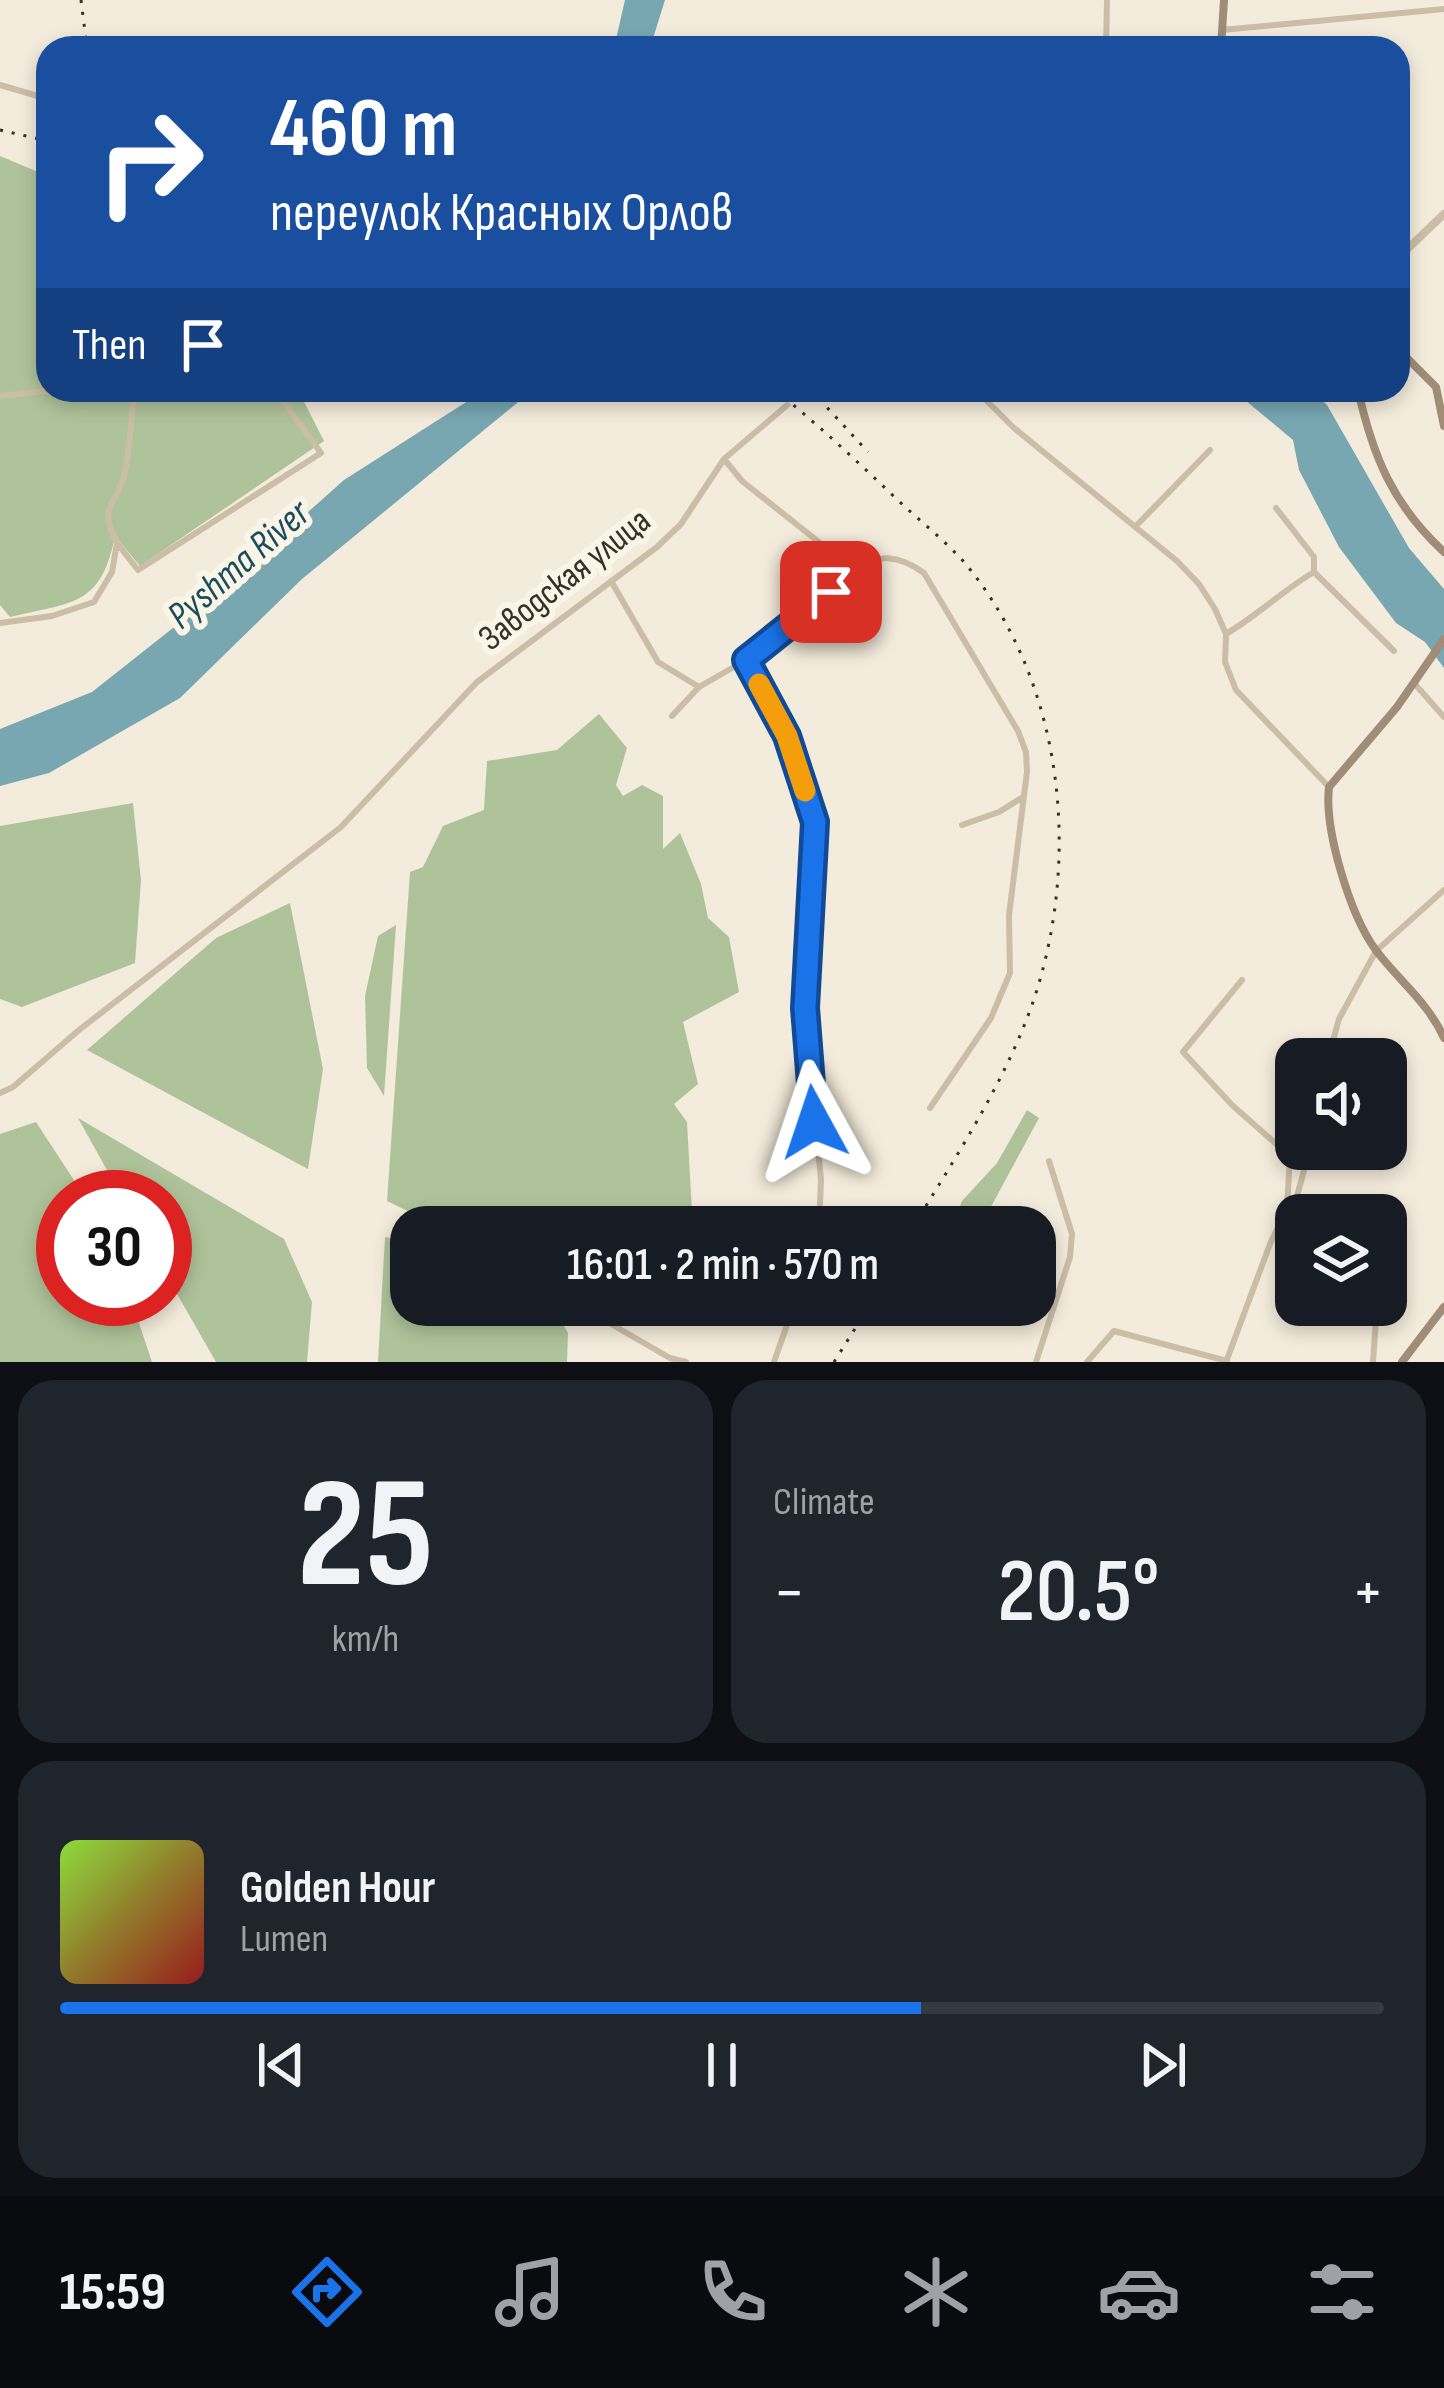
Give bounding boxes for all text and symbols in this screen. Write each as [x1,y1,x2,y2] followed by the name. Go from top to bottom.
[270,79,457,180] text: 460 m
[72,84,228,240] icon: right
[270,181,733,246] text: переулок Красных Орлов
[170,312,236,378] icon: arrive
[72,318,146,373] text: Then
[158,489,321,640] water label: Pyshma River
[470,500,660,660] street label: Заводская улица
[780,541,882,643] pin
[798,559,864,625] icon: arrive
[1275,1038,1407,1326] map controls
[1275,1038,1407,1170] button: sound
[751,1059,877,1185] position arrow
[36,1170,192,1326] speed limit sign: 30
[1275,1194,1407,1326] button: layers
[567,1238,879,1293] text: 16:01 · 2 min · 570 m
[297,1444,434,1631] text: 25
[773,1479,875,1526] text: Climate
[997,1539,1160,1647] text: 20.5°
[773,1554,805,1633] text: −
[1352,1554,1384,1633] text: +
[332,1616,399,1663] text: km/h
[240,1861,435,1916] text: Golden Hour
[240,1916,328,1963] text: Lumen
[248,2032,314,2098] icon: previous
[689,2032,755,2098] icon: pause
[1130,2032,1196,2098] icon: next
[285,2250,369,2334] icon: directions
[488,2250,572,2334] icon: music
[691,2250,775,2334] icon: phone
[894,2250,978,2334] icon: climate
[1097,2250,1181,2334] icon: car
[1300,2250,1384,2334] icon: filters
[60,2260,166,2325] text: 15:59

